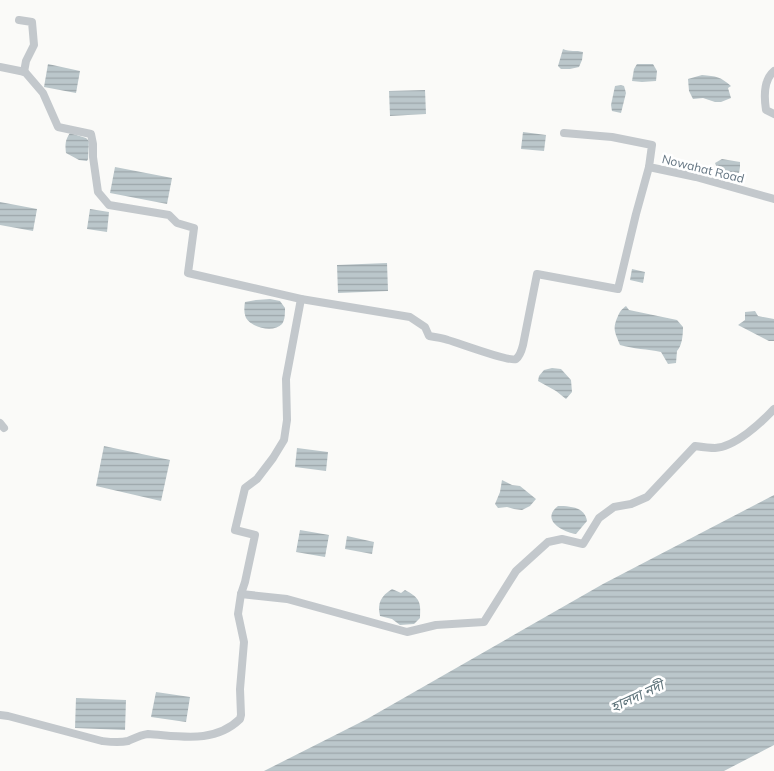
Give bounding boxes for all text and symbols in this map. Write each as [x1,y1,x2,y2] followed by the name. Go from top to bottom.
[660,151,746,186] street label: Nowahat Road
[608,675,669,716] water label: হালদা নদী

